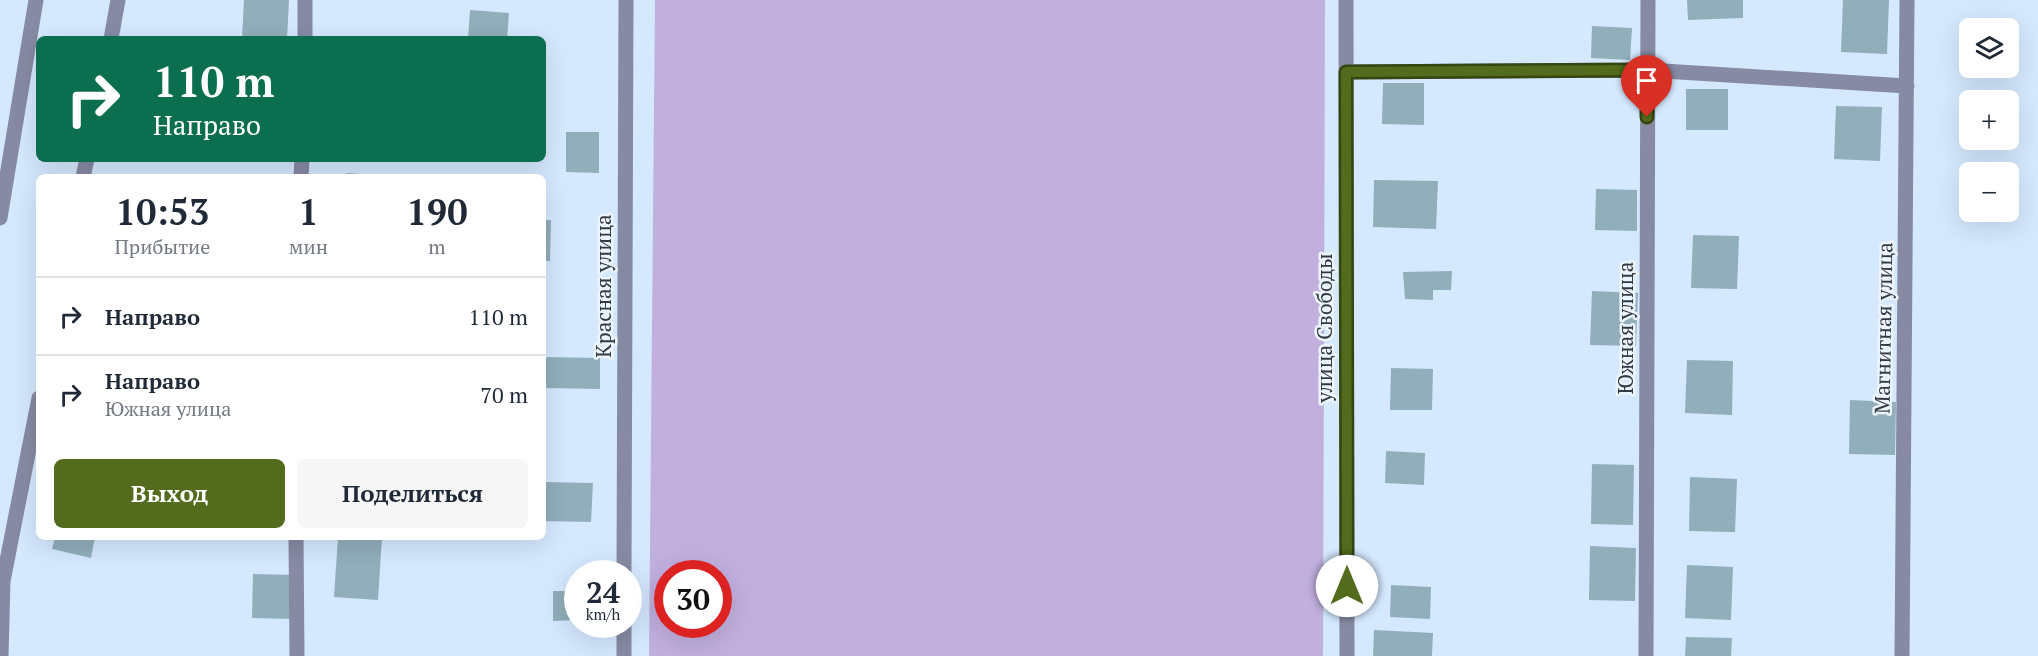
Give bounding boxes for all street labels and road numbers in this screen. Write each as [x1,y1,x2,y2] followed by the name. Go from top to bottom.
[589,214,617,358] street label: Красная улица
[1868,242,1899,414] street label: Магнитная улица
[1310,253,1338,404] street label: улица Свободы
[1611,261,1639,394] street label: Южная улица

